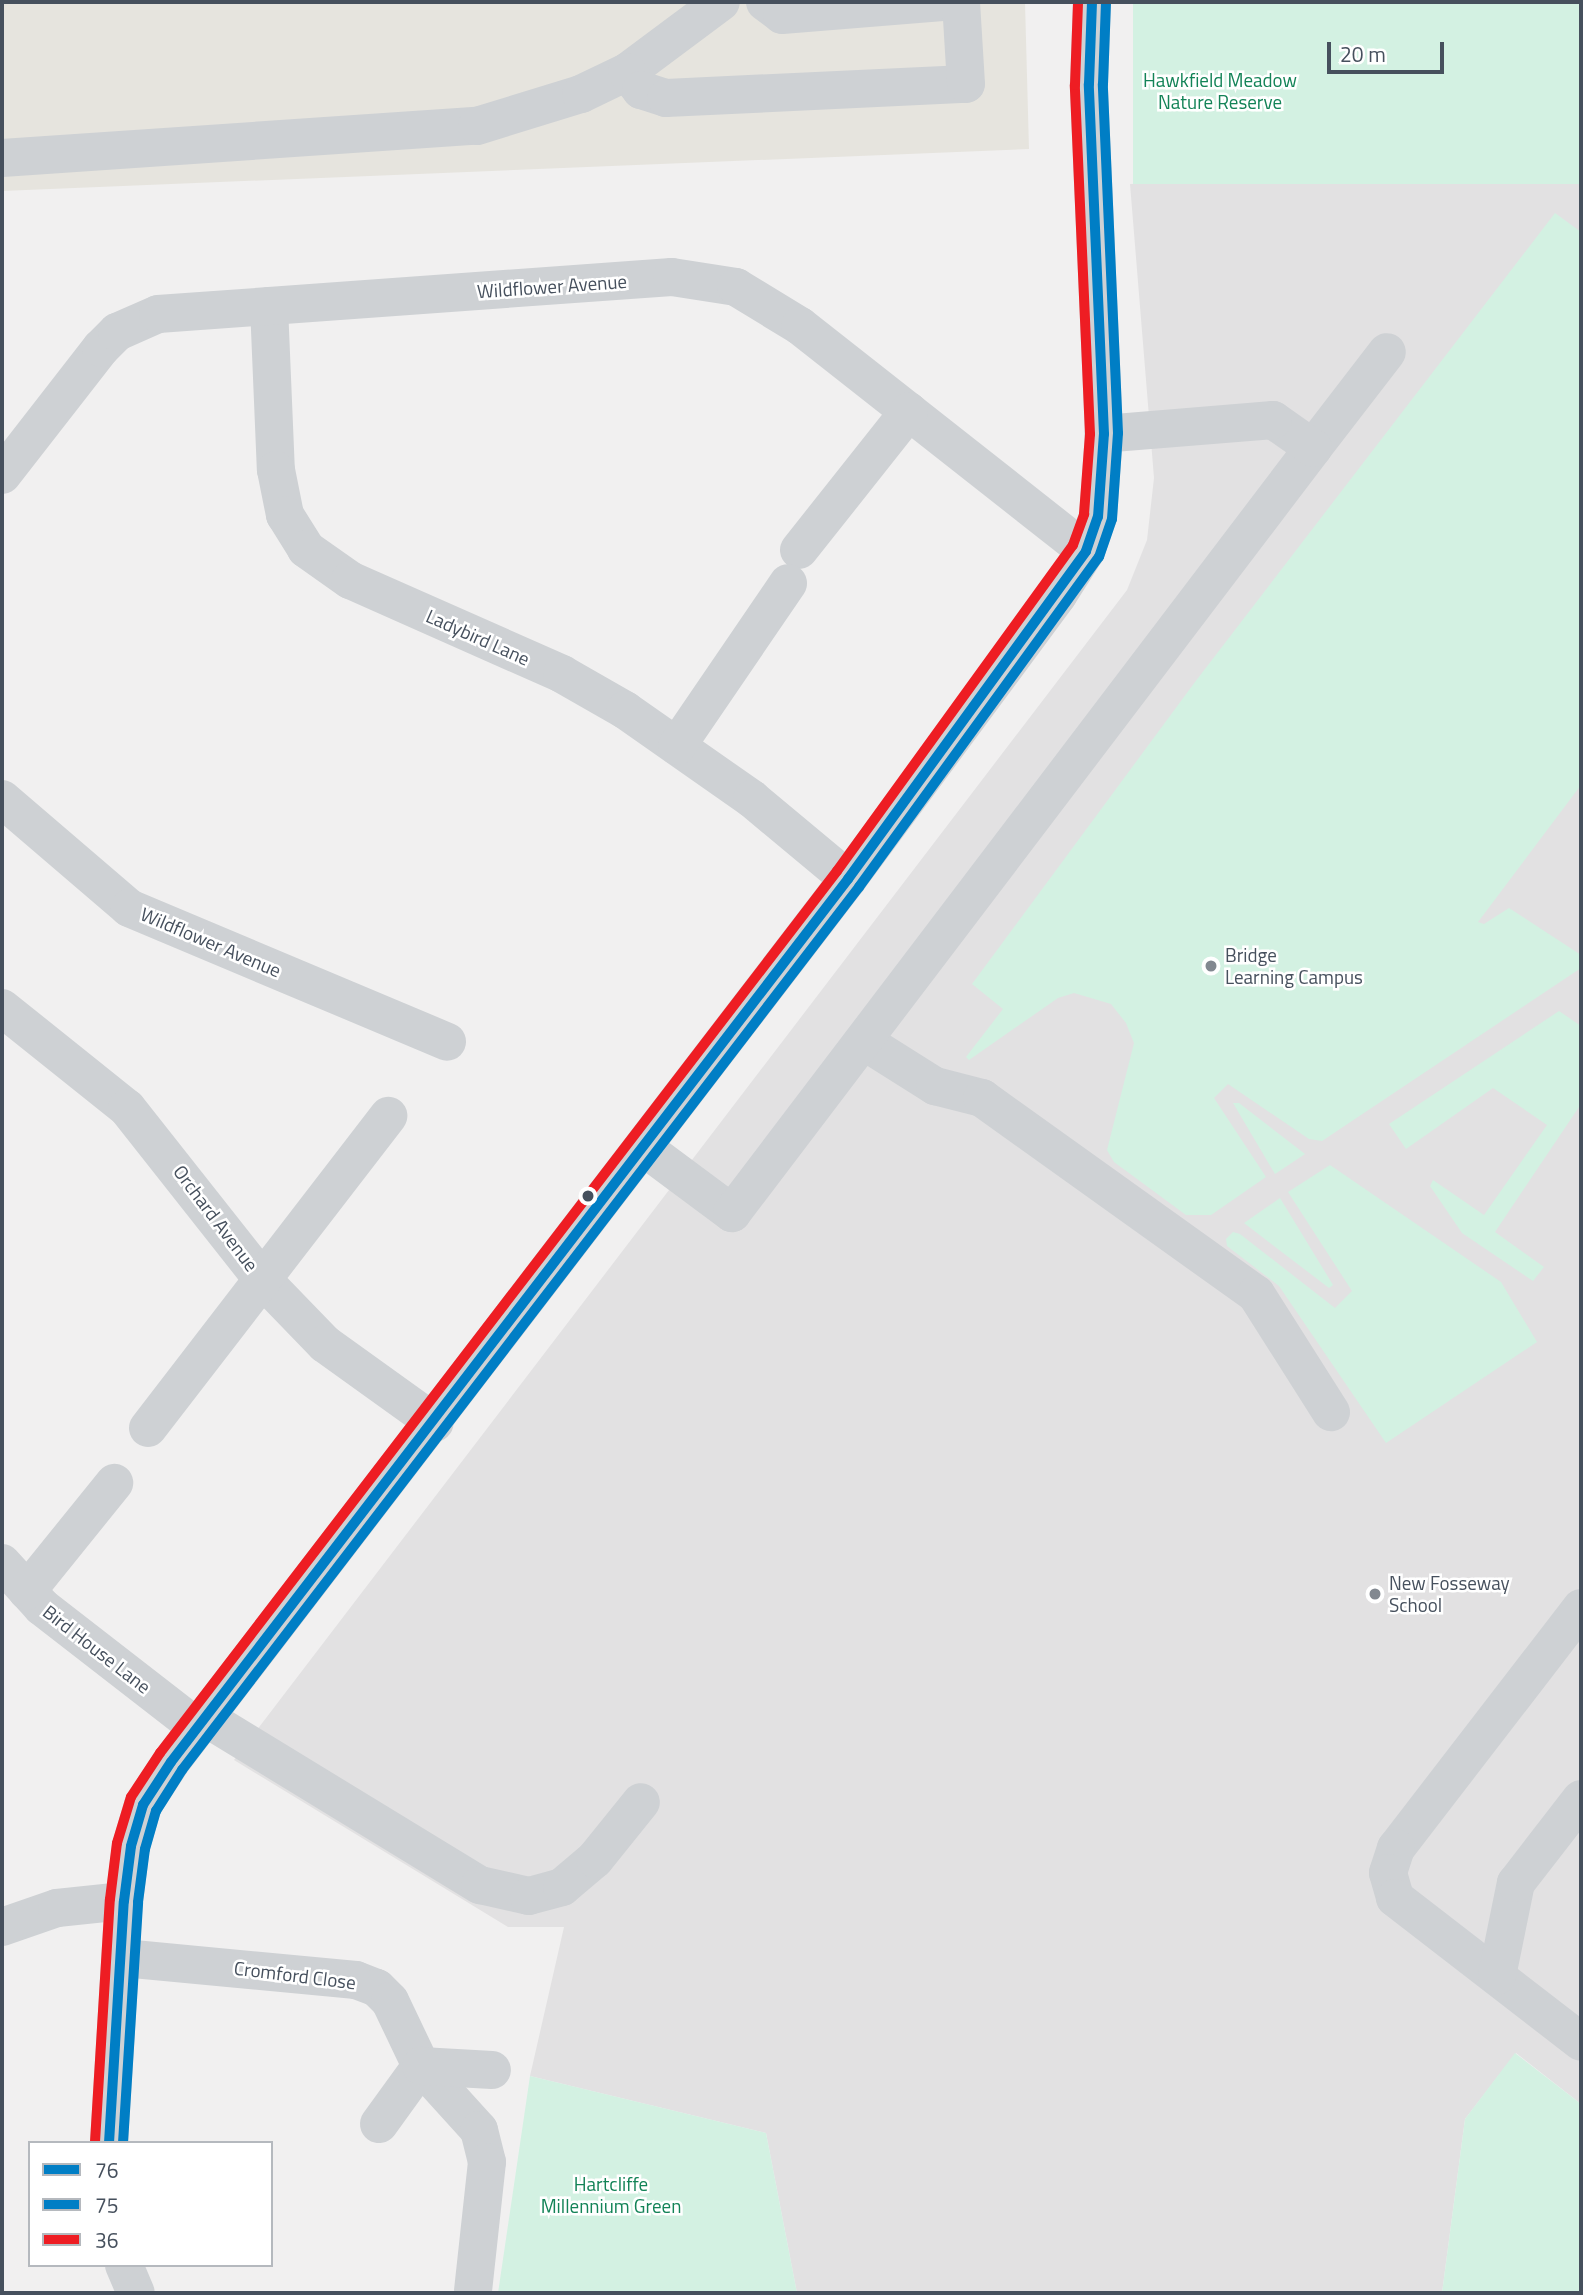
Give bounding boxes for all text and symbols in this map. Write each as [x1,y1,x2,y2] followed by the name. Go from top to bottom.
[1331,28,1448,72] scale bar
[1340,38,1386,70] text: 20 m
[1143,69,1297,113] park label: Hawkfield Meadow Nature Reserve
[476,269,628,303] street label: Wildflower Avenue
[423,604,533,670] street label: Ladybird Lane
[137,902,285,982] street label: Wildflower Avenue
[1225,944,1363,988] place label: Bridge Learning Campus
[1203,958,1219,974] marker: Bridge Learning Campus
[169,1160,263,1276] street label: Orchard Avenue
[581,1189,595,1203] unlabelled marker
[1389,1572,1510,1616] place label: New Fosseway School
[1367,1586,1383,1602] marker: New Fosseway School
[39,1600,155,1698] street label: Bird House Lane
[233,1956,357,1994] street label: Cromford Close
[28,2141,273,2267] legend
[95,2154,119,2186] text: 76
[541,2173,681,2217] park label: Hartcliffe Millennium Green
[95,2189,119,2221] text: 75
[95,2224,119,2256] text: 36

